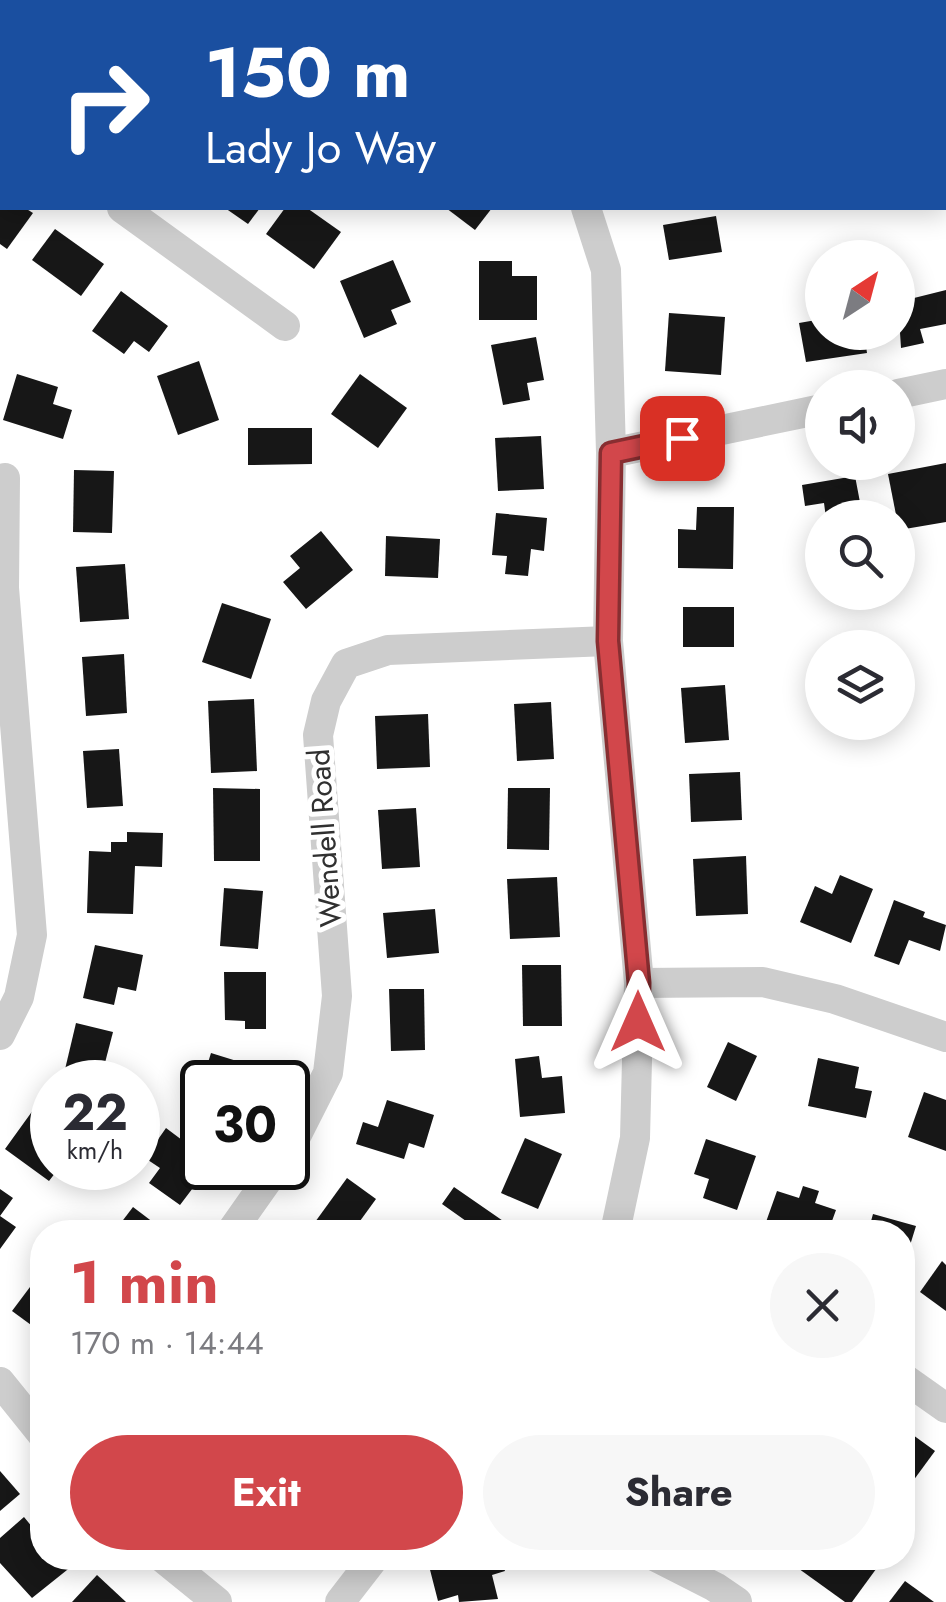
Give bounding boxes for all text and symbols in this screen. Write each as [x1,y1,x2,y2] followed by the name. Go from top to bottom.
[205,22,411,123] text: 150 m
[40,40,170,170] icon: right
[205,115,436,180] text: Lady Jo Way
[805,240,915,350] north arrow
[805,240,915,740] map controls
[805,370,915,480] button: sound
[640,396,725,481] pin
[655,411,710,466] icon: arrive
[805,500,915,610] button: search
[805,630,915,740] button: layers
[297,747,352,929] street label: Wendell Road
[586,970,690,1074] position arrow
[180,1060,310,1190] speed limit sign: 30
[62,1076,128,1149] text: 22
[67,1132,123,1168] text: km/h
[70,1239,219,1326] text: 1 min
[770,1253,875,1358] button: close
[70,1320,264,1366] text: 170 m · 14:44
[70,1435,463,1550] button: Exit
[483,1435,875,1550] button: Share

